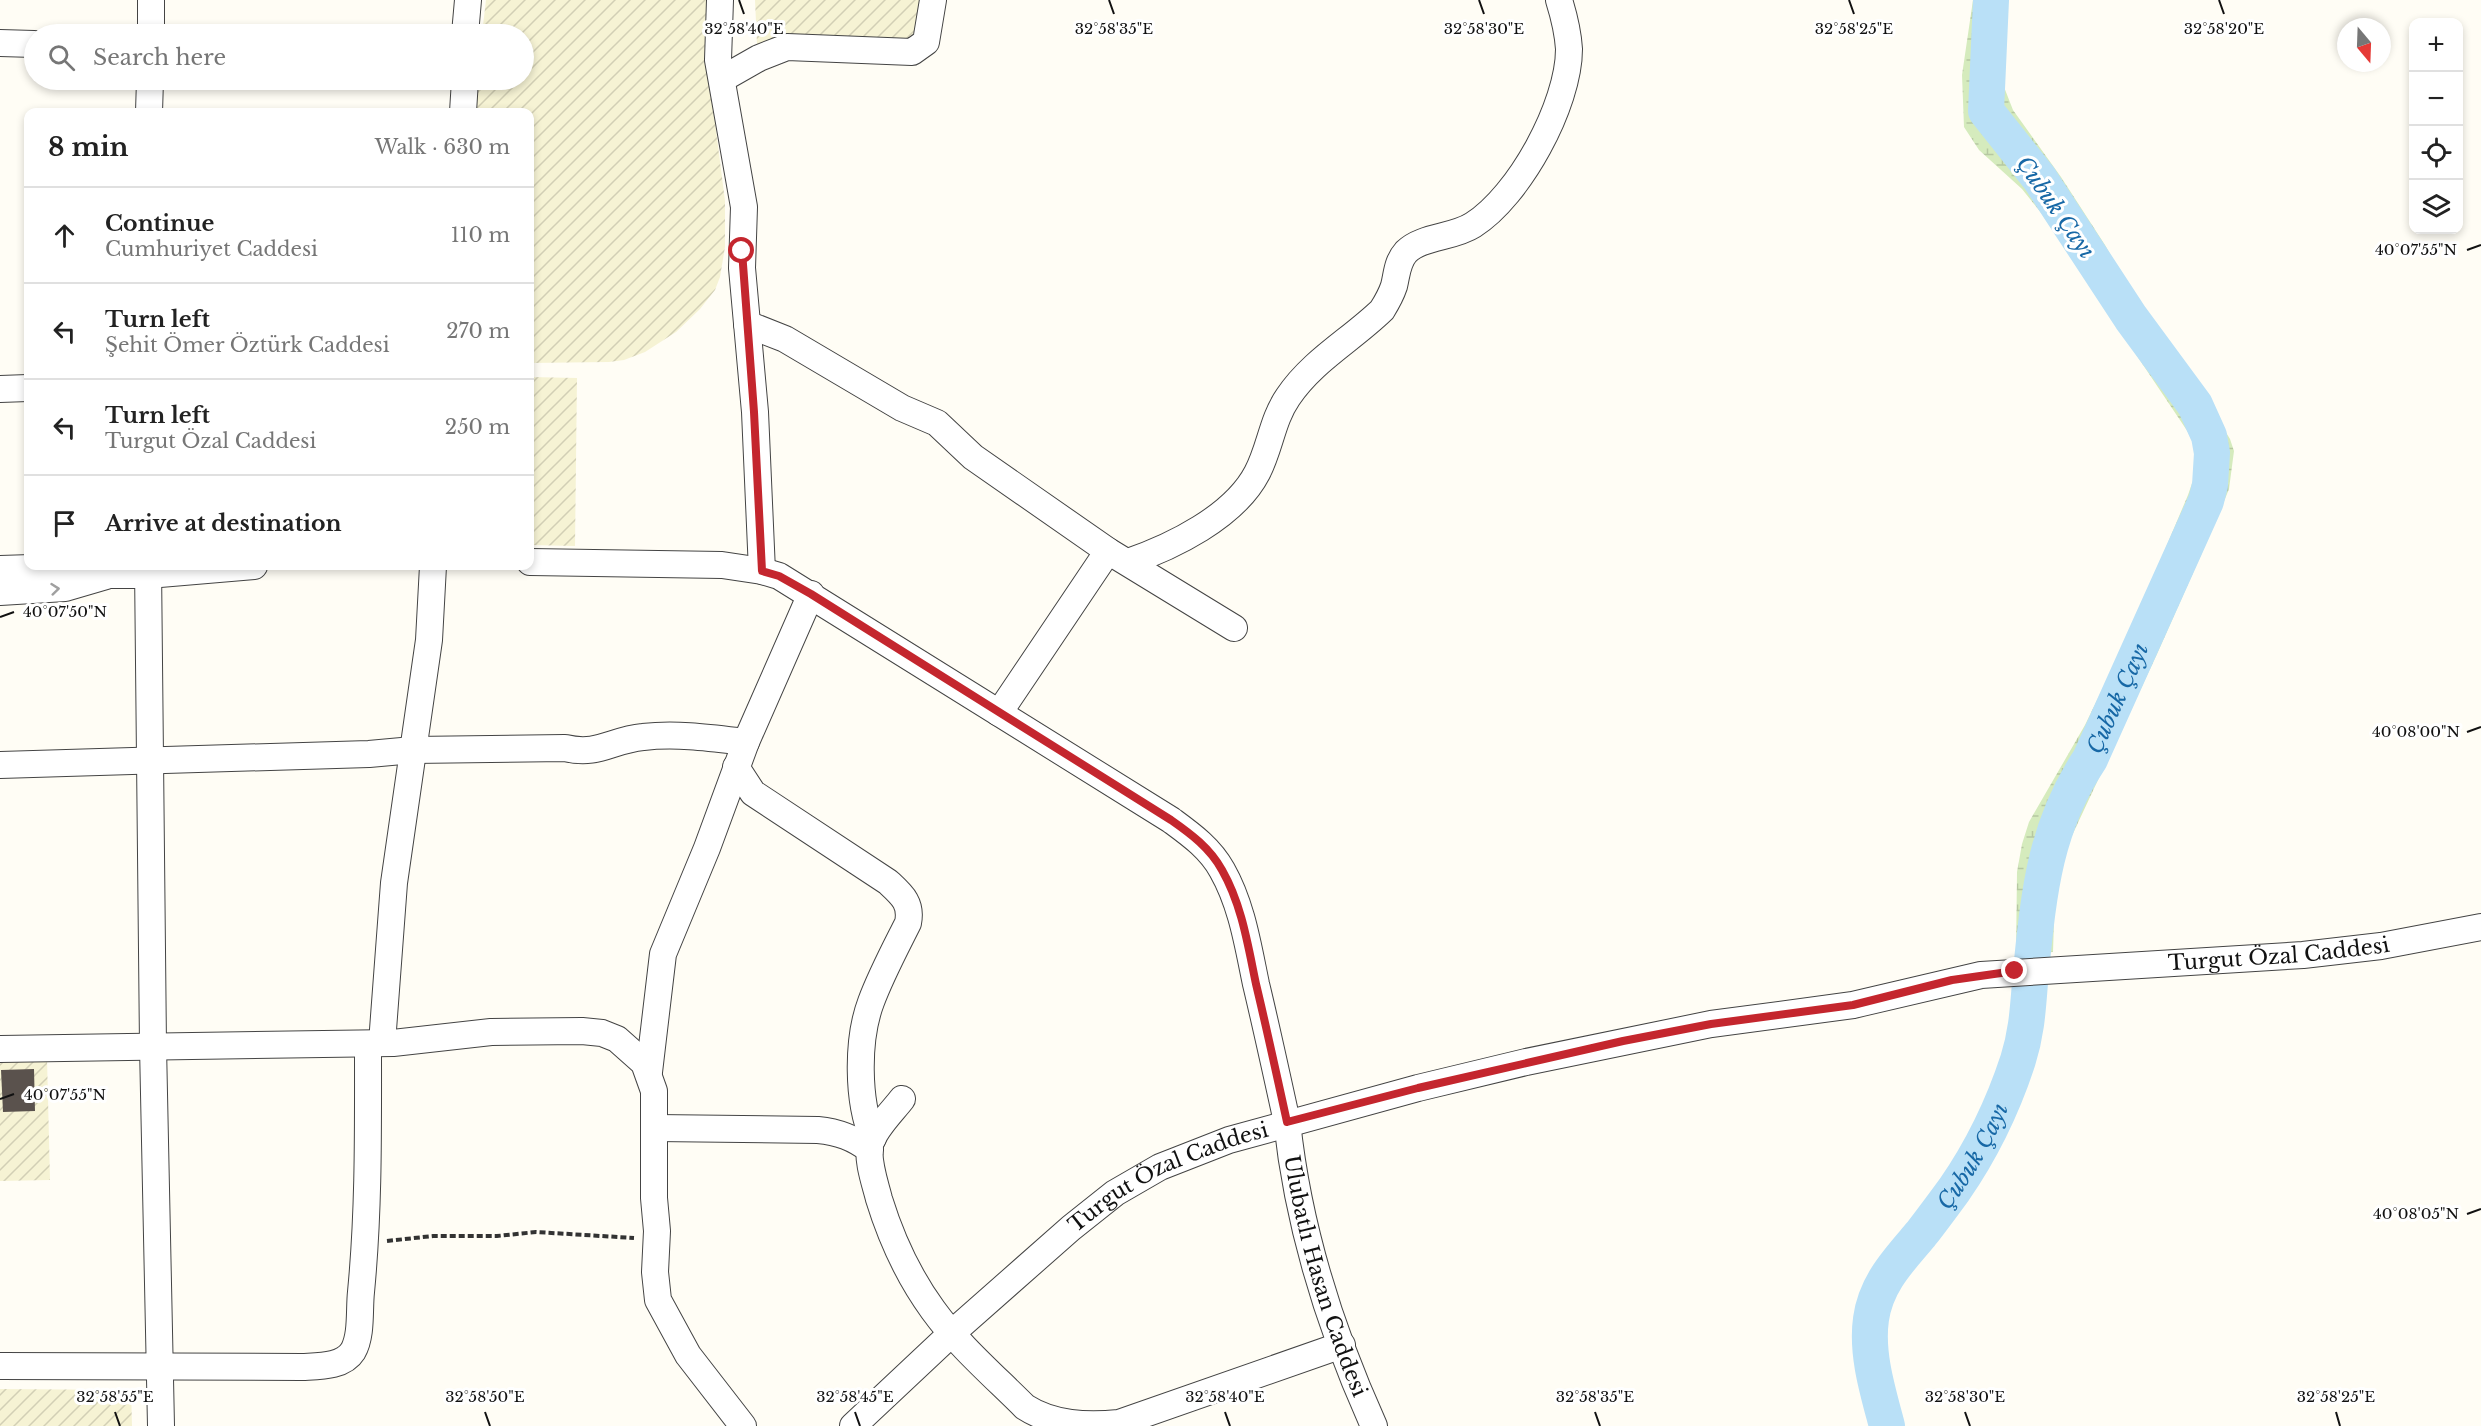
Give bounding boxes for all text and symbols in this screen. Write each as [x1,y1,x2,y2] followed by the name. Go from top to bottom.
[2337,18,2391,72] north arrow
[2409,18,2463,234] map controls
[2409,18,2463,72] button: +
[704,19,784,38] text: 32°58'40"E
[1075,19,1153,38] text: 32°58'35"E
[1444,19,1524,38] text: 32°58'30"E
[1815,19,1893,38] text: 32°58'25"E
[2184,19,2264,38] text: 32°58'20"E
[24,24,534,90] search box
[45,41,78,74] icon: search
[93,44,226,71] text: Search here
[2409,72,2463,126] button: −
[2409,126,2463,180] button: locate
[48,131,128,163] text: 8 min
[375,135,510,159] text: Walk · 630 m
[2011,151,2101,264] water label: Çubuk Çayı
[2409,180,2463,234] button: layers
[105,210,214,237] text: Continue
[48,219,81,252] icon: ahead
[451,223,510,247] text: 110 m
[105,237,318,261] text: Cumhuriyet Caddesi
[728,237,754,263] route start
[2375,240,2457,259] text: 40°07'55"N
[105,306,210,333] text: Turn left
[48,315,81,348] icon: left
[446,319,510,343] text: 270 m
[105,333,390,357] text: Şehit Ömer Öztürk Caddesi
[105,402,210,429] text: Turn left
[48,411,81,444] icon: left
[445,415,510,439] text: 250 m
[105,429,316,453] text: Turgut Özal Caddesi
[48,507,81,540] icon: arrive
[105,510,342,537] text: Arrive at destination
[50,583,59,596] one-way arrow
[23,602,107,621] text: 40°07'50"N
[2081,639,2154,758] water label: Çubuk Çayı
[2372,722,2460,741] text: 40°08'00"N
[2167,932,2392,976] street label: Turgut Özal Caddesi
[2001,957,2027,983] route end
[24,1085,106,1104] text: 40°07'55"N
[1931,1099,2014,1215] water label: Çubuk Çayı
[1063,1117,1271,1238] street label: Turgut Özal Caddesi
[1278,1153,1373,1401] street label: Ulubatlı Hasan Caddesi
[2373,1204,2459,1223] text: 40°08'05"N
[76,1387,154,1406] text: 32°58'55"E
[445,1387,525,1406] text: 32°58'50"E
[816,1387,894,1406] text: 32°58'45"E
[1185,1387,1265,1406] text: 32°58'40"E
[1556,1387,1634,1406] text: 32°58'35"E
[1925,1387,2005,1406] text: 32°58'30"E
[2297,1387,2375,1406] text: 32°58'25"E

